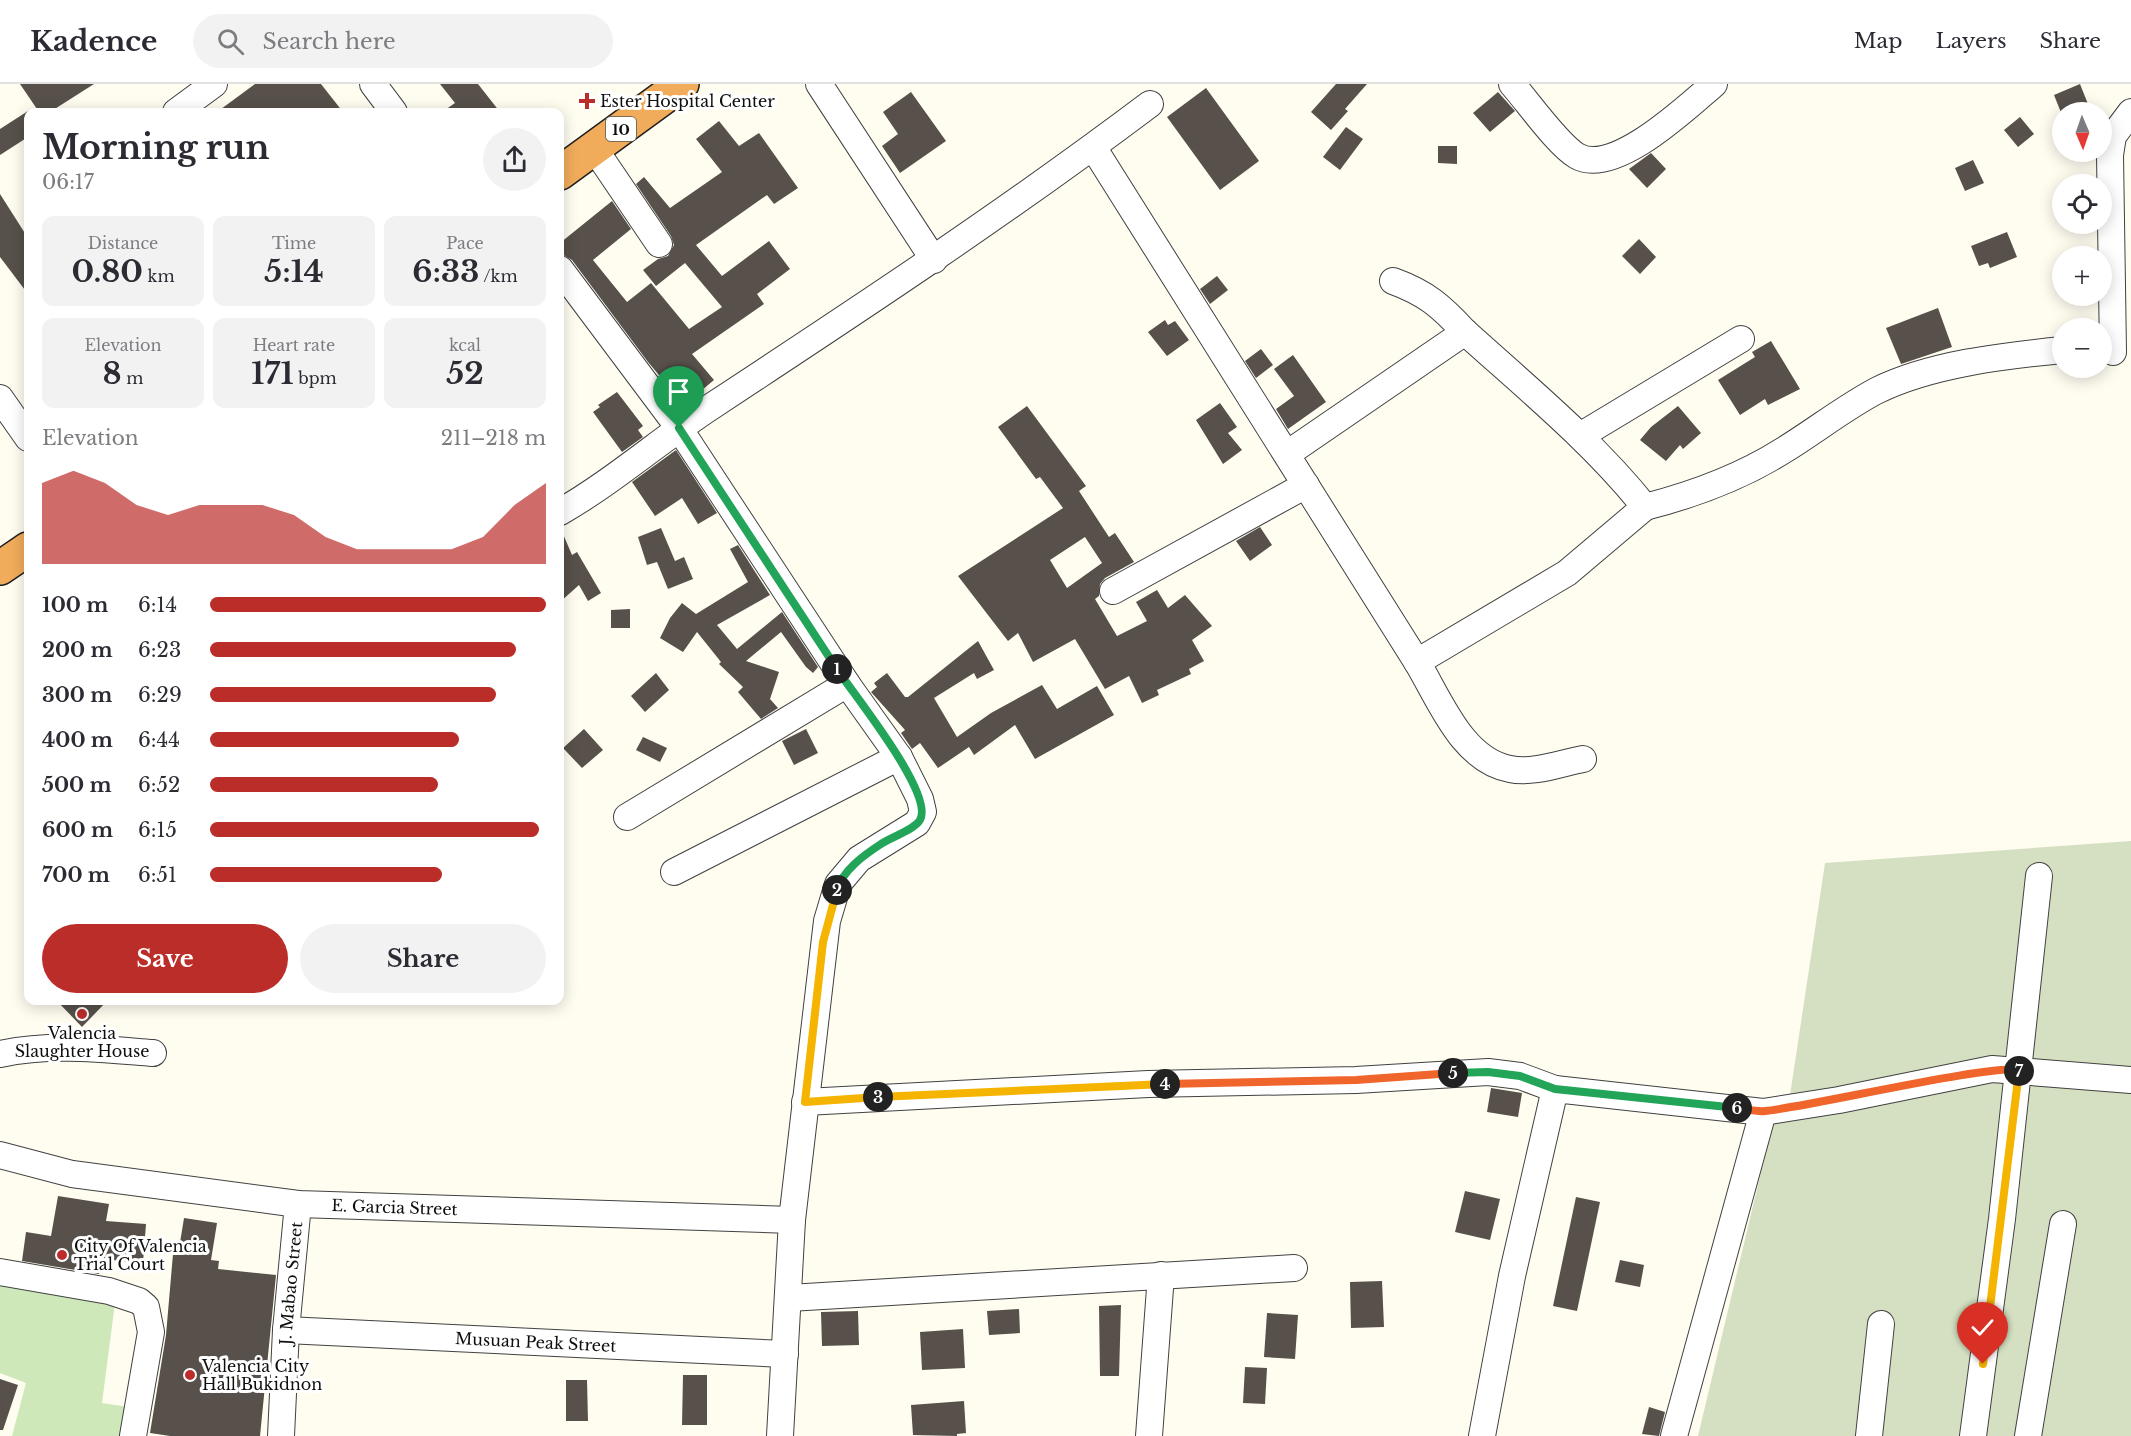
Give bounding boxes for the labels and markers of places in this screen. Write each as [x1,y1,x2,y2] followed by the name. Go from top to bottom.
[600,91,775,111] place label: Ester Hospital Center
[578,92,596,110] marker: Ester Hospital Center
[653,366,704,428] pin
[822,654,852,684] pin: 1
[822,875,852,905] pin: 2
[75,1007,89,1021] marker: Valencia Slaughter House
[15,1023,149,1061] place label: Valencia Slaughter House
[2004,1056,2034,1086] pin: 7
[1438,1058,1468,1088] pin: 5
[1150,1069,1180,1099] pin: 4
[863,1082,893,1112] pin: 3
[1722,1093,1752,1123] pin: 6
[74,1236,207,1274] place label: City Of Valencia Trial Court
[55,1248,69,1262] marker: City Of Valencia Trial Court
[1957,1302,2008,1364] pin
[201,1356,322,1394] place label: Valencia City Hall Bukidnon
[183,1368,197,1382] marker: Valencia City Hall Bukidnon

